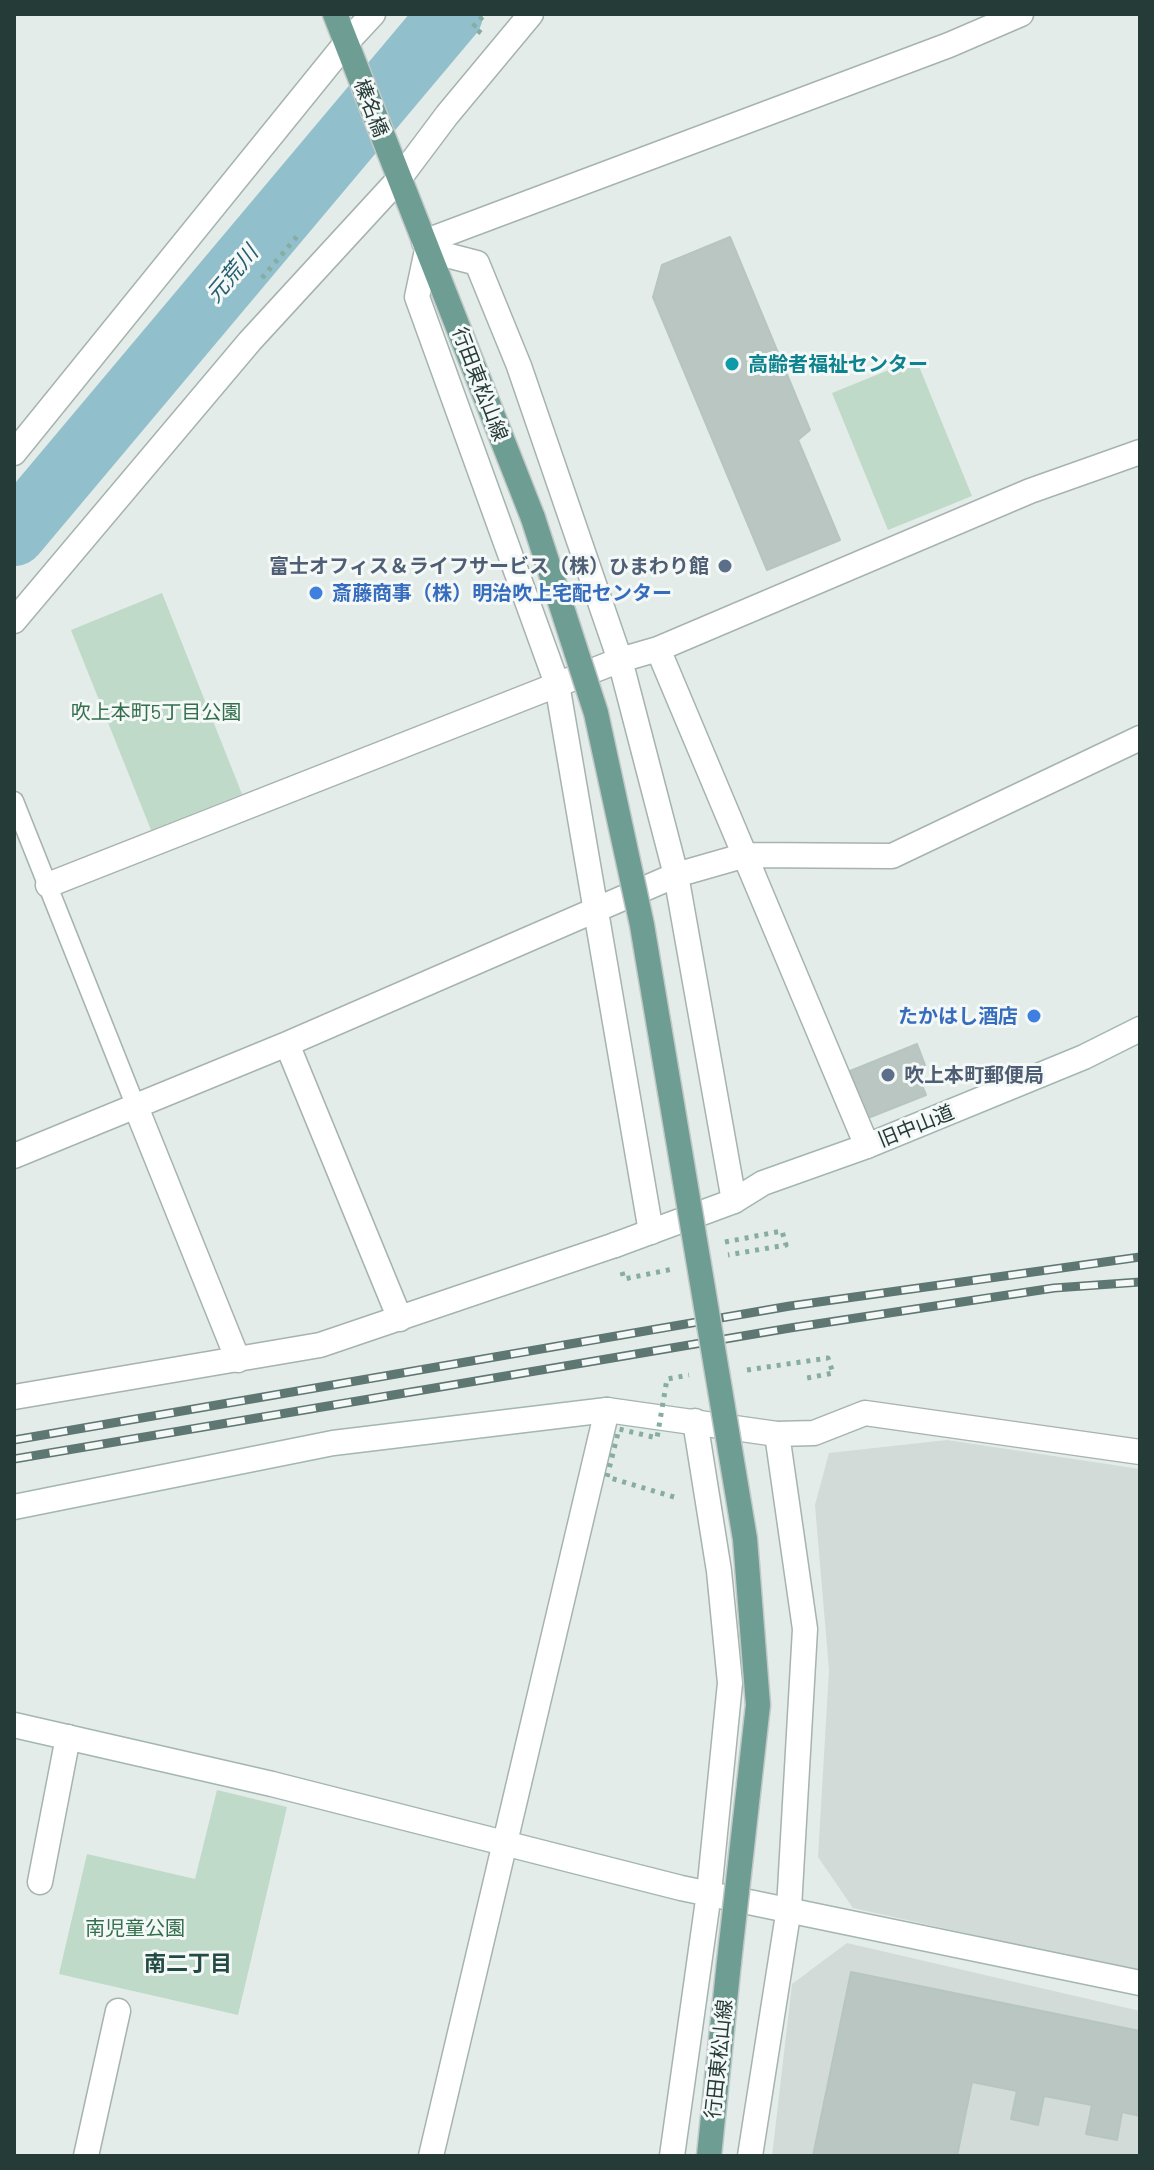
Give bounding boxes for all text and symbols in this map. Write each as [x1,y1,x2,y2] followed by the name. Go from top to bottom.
[349,76,393,140] street label: 榛名橋
[201,240,263,308] water label: 元荒川
[447,324,513,444] street label: 行田東松山線
[748,352,928,376] place label: 高齢者福祉センター
[723,355,741,373] marker: 高齢者福祉センター
[269,554,709,578] place label: 富士オフィス＆ライフサービス（株）ひまわり館
[716,557,734,575] marker: 富士オフィス＆ライフサービス（株）ひまわり館
[332,581,672,605] place label: 斎藤商事（株）明治吹上宅配センター
[307,584,325,602] marker: 斎藤商事（株）明治吹上宅配センター
[71,700,241,724] park label: 吹上本町5丁目公園
[898,1004,1018,1028] place label: たかはし酒店
[1025,1007,1043,1025] marker: たかはし酒店
[904,1063,1044,1087] place label: 吹上本町郵便局
[879,1066,897,1084] marker: 吹上本町郵便局
[874,1100,958,1152] street label: 旧中山道
[85,1916,185,1940] park label: 南児童公園
[144,1951,232,1977] district label: 南二丁目
[701,1998,737,2120] street label: 行田東松山線

